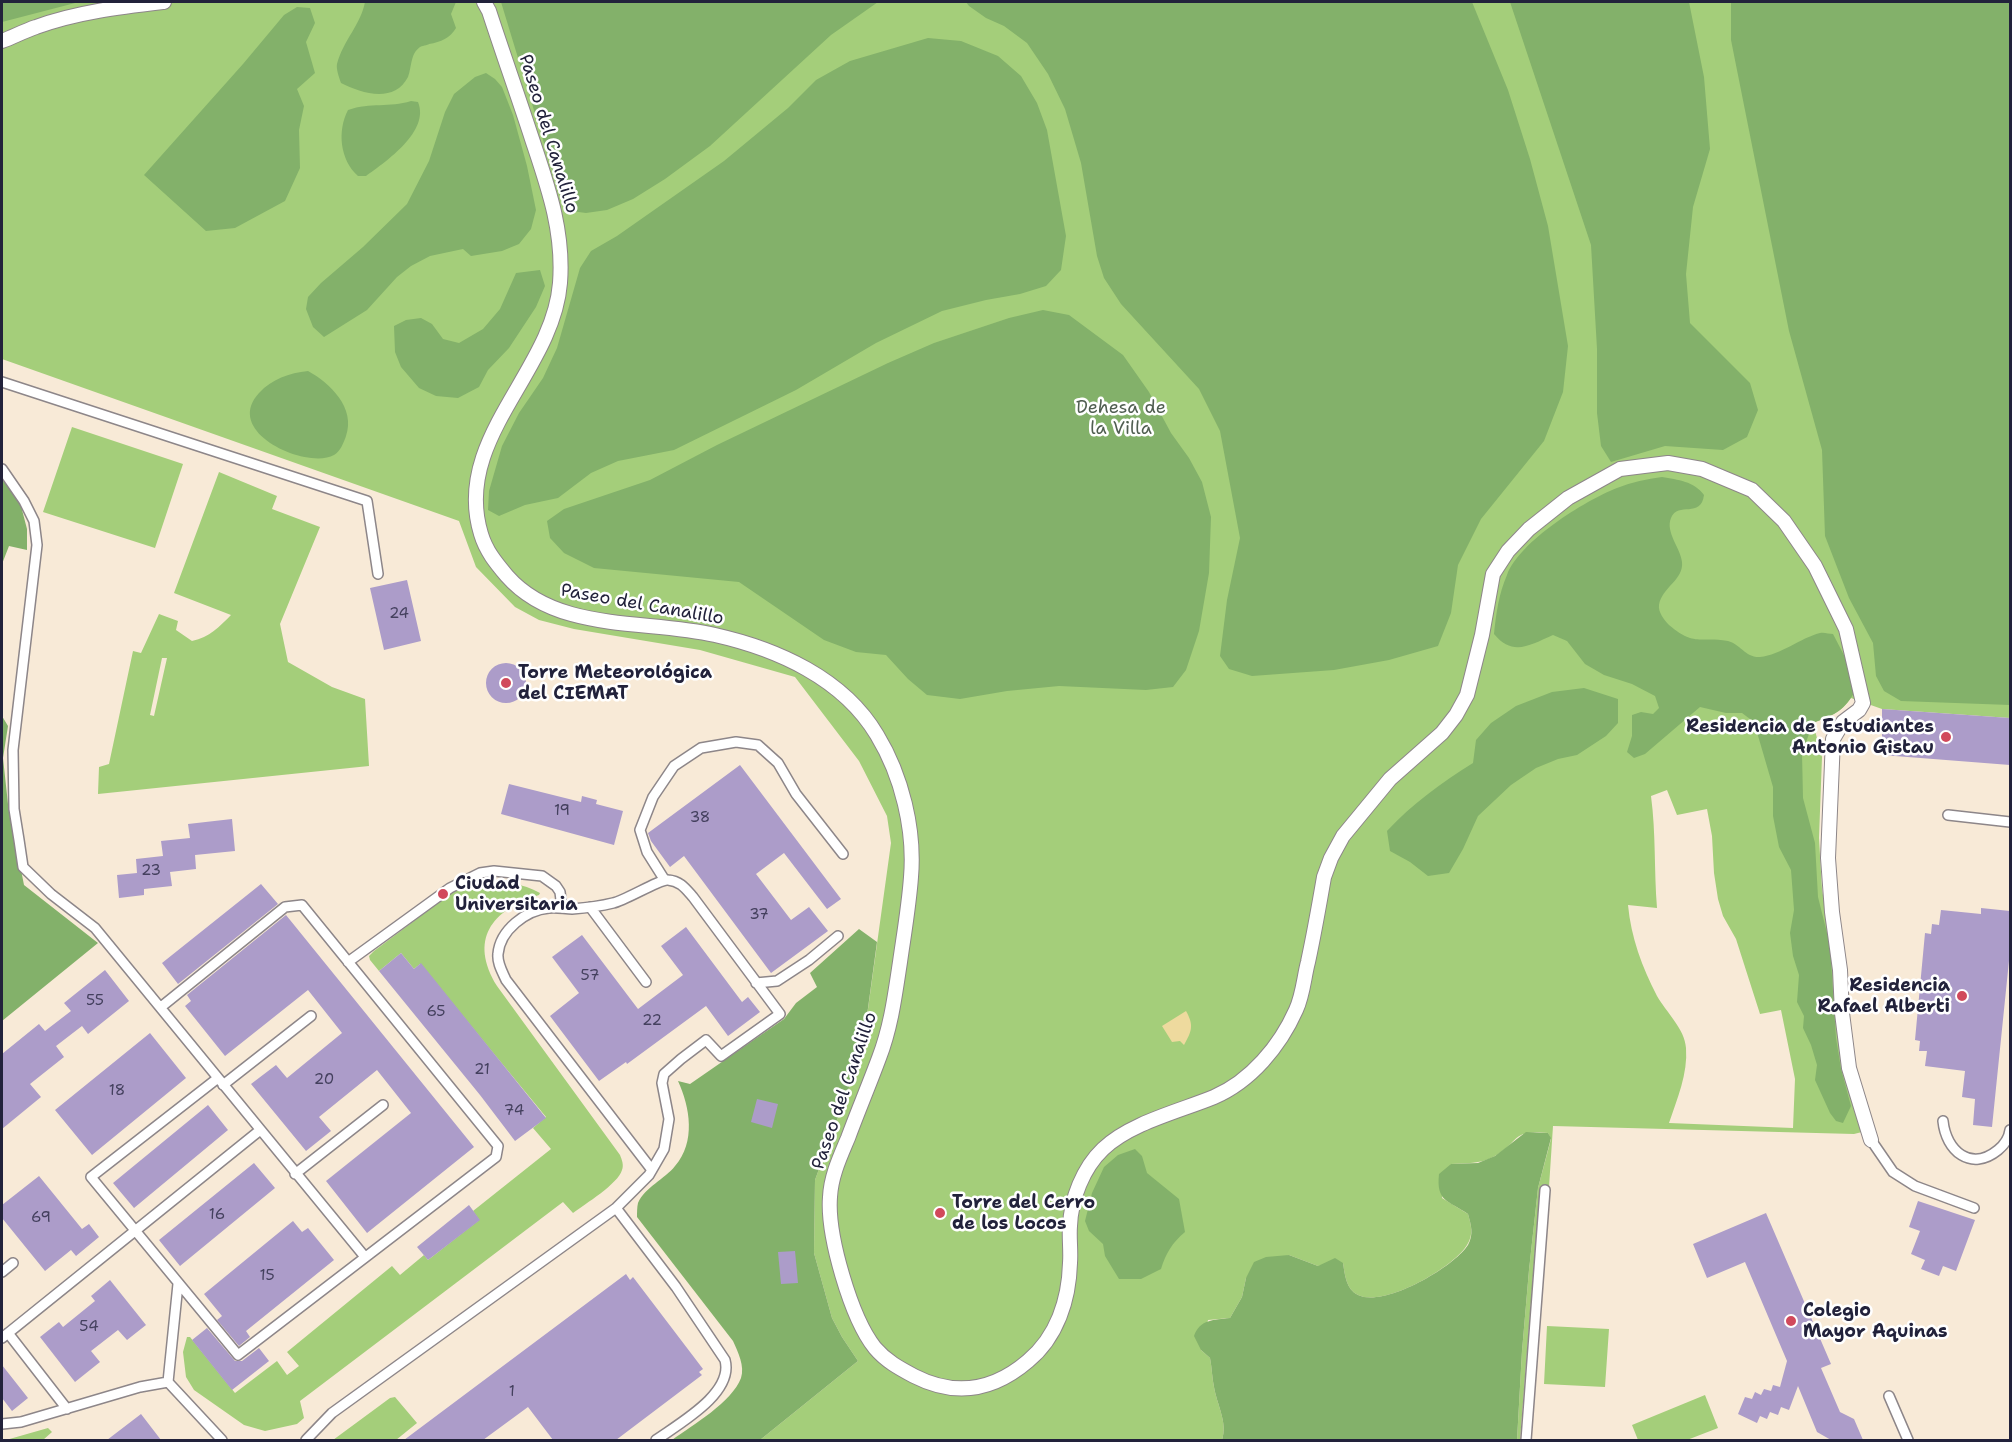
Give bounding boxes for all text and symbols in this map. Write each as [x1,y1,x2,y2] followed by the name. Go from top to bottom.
[514,52,582,216] street label: Paseo del Canalillo
[1076,397,1166,440] park label: Dehesa de la Villa
[559,580,725,630] street label: Paseo del Canalillo
[389,605,409,623] house number: 24
[518,662,712,704] place label: Torre Meteorológica del CIEMAT
[499,676,513,690] marker: Torre Meteorológica del CIEMAT
[1686,716,1934,758] place label: Residencia de Estudiantes Antonio Gistau
[1939,730,1953,744] marker: Residencia de Estudiantes Antonio Gistau
[554,802,570,820] house number: 19
[690,809,710,827] house number: 38
[141,862,161,880] house number: 23
[455,873,578,916] place label: Ciudad Universitaria
[436,887,450,901] marker: Ciudad Universitaria
[749,906,769,924] house number: 37
[581,967,599,985] house number: 57
[1817,975,1950,1018] place label: Residencia Rafael Alberti
[1955,989,1969,1003] marker: Residencia Rafael Alberti
[86,992,104,1010] house number: 55
[426,1003,446,1021] house number: 65
[808,1009,882,1173] street label: Paseo del Canalillo
[642,1012,662,1030] house number: 22
[474,1061,490,1079] house number: 21
[314,1071,334,1089] house number: 20
[109,1082,125,1100] house number: 18
[504,1102,524,1120] house number: 74
[952,1192,1095,1234] place label: Torre del Cerro de los Locos
[209,1206,225,1224] house number: 16
[933,1206,947,1220] marker: Torre del Cerro de los Locos
[31,1209,51,1227] house number: 69
[259,1267,275,1285] house number: 15
[1803,1300,1947,1342] place label: Colegio Mayor Aquinas
[1784,1314,1798,1328] marker: Colegio Mayor Aquinas
[79,1318,99,1336] house number: 54
[509,1383,515,1401] house number: 1

